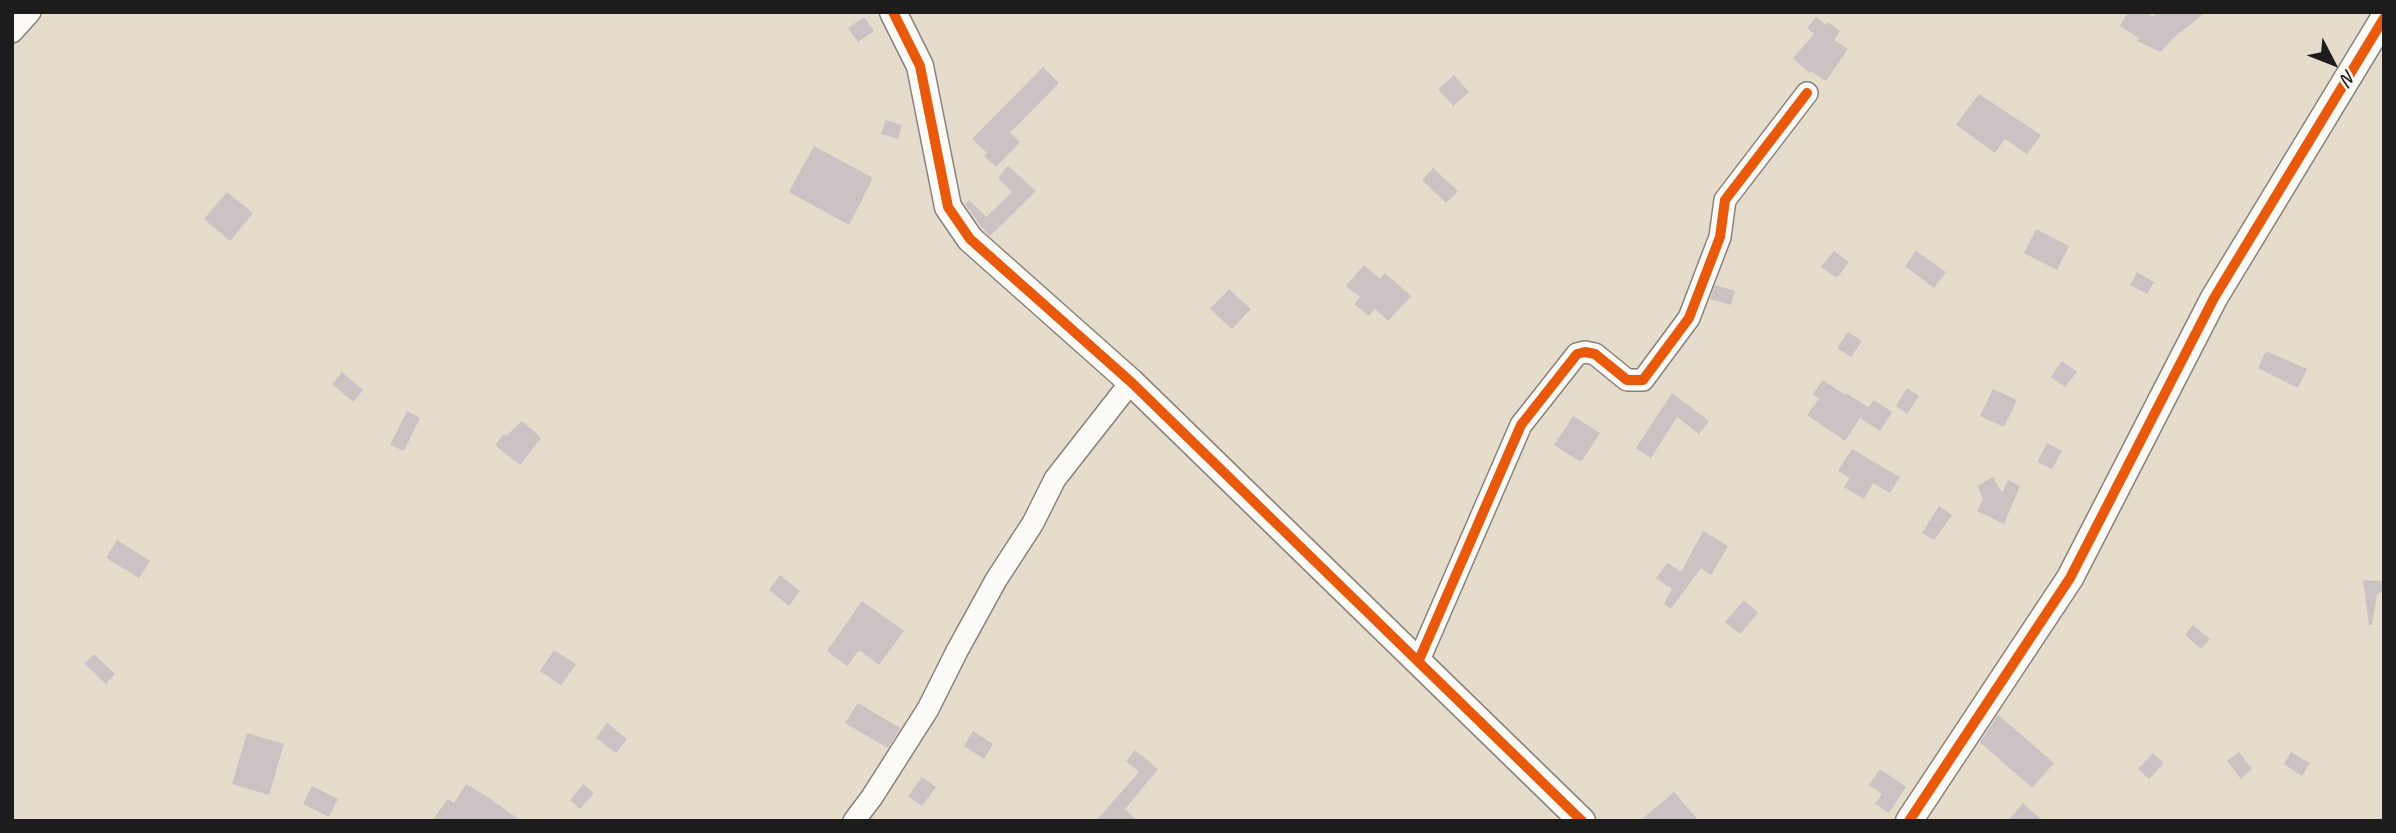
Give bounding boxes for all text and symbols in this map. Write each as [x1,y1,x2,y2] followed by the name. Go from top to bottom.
[2298,28,2368,98] north arrow
[2336,65,2361,89] text: N

